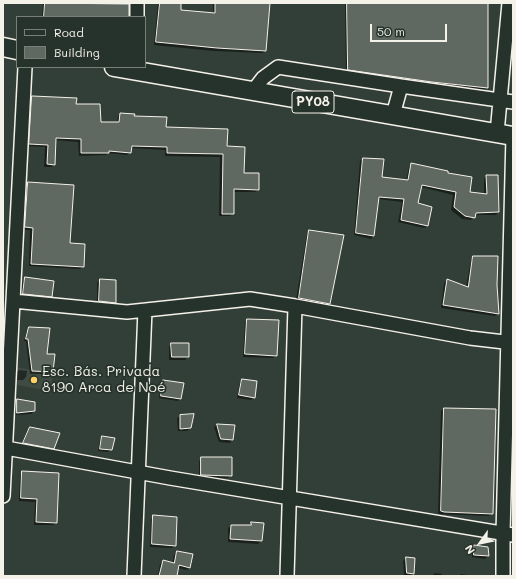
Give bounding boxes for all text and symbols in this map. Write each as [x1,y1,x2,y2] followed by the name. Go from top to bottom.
[16,16,146,68] legend
[372,16,449,42] scale bar
[377,23,405,39] text: 50 m
[54,24,84,40] text: Road
[54,44,100,60] text: Building
[292,91,334,113] road number: PY08
[42,364,166,396] place label: Esc. Bás. Privada 8190 Arca de Noé
[29,375,39,385] marker: Esc. Bás. Privada 8190 Arca de Noé
[460,523,500,563] north arrow
[461,542,478,557] text: N

